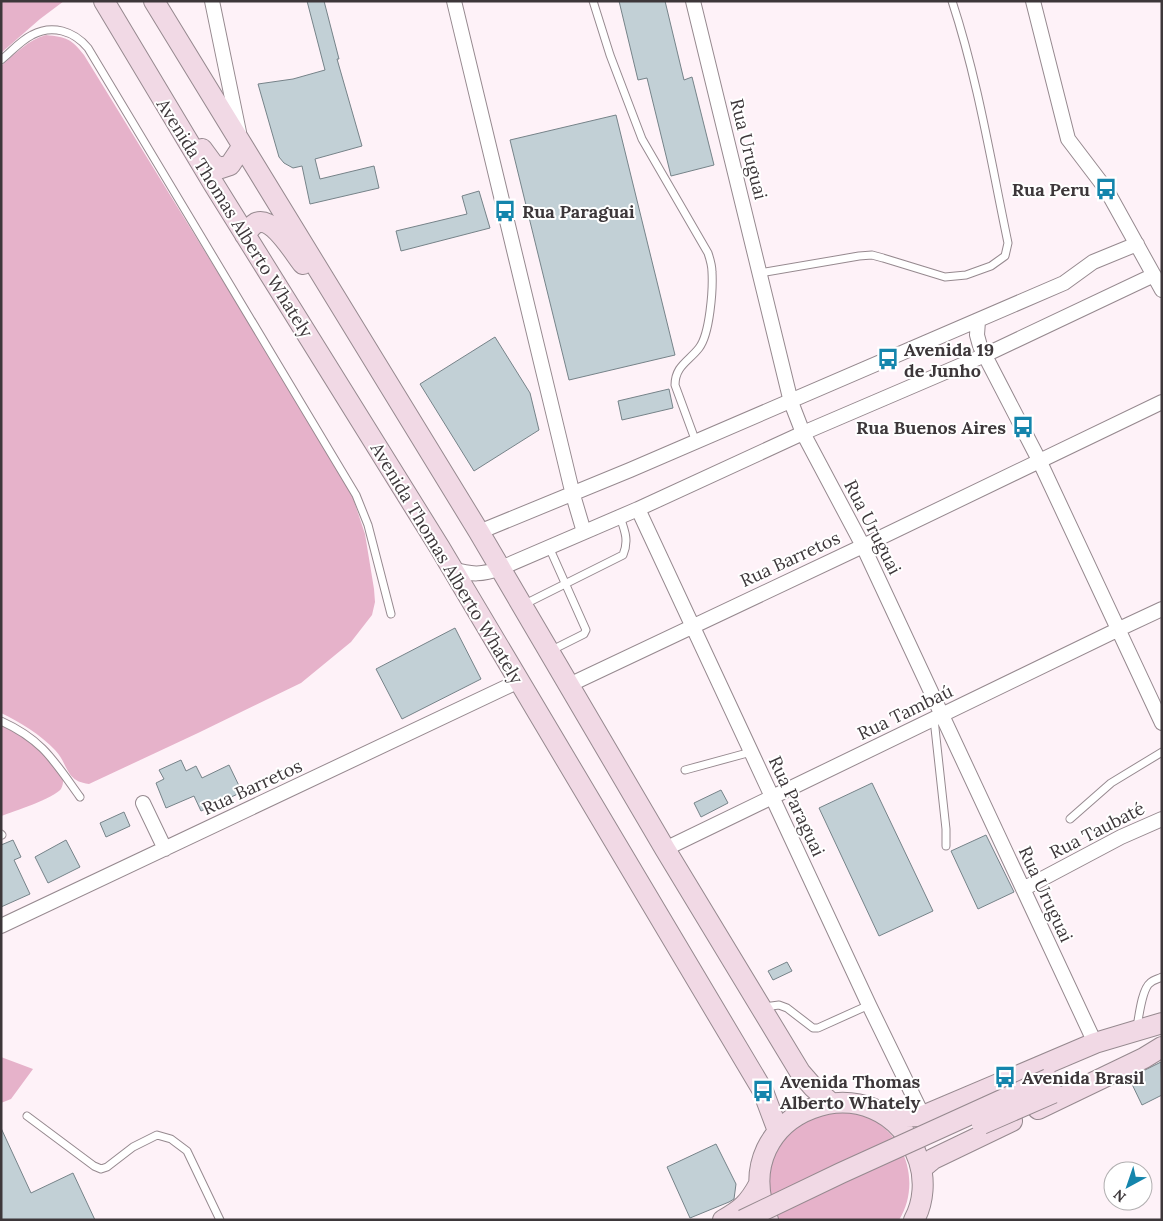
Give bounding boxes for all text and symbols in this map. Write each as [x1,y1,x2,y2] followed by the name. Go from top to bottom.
[151,93,319,342] street label: Avenida Thomas Alberto Whately
[725,96,773,202] street label: Rua Uruguai
[1093,176,1119,202] bus stop icon: Rua Peru
[1012,178,1090,201] place label: Rua Peru
[492,198,518,224] bus stop icon: Rua Paraguai
[522,200,635,223] place label: Rua Paraguai
[904,338,994,382] place label: Avenida 19 de Junho
[875,346,901,372] bus stop icon: Avenida 19 de Junho
[1010,414,1036,440] bus stop icon: Rua Buenos Aires
[856,416,1006,439] place label: Rua Buenos Aires
[365,437,529,688] street label: Avenida Thomas Alberto Whately
[839,476,907,578] street label: Rua Uruguai
[736,526,844,592] street label: Rua Barretos
[854,679,957,745] street label: Rua Tambaú
[764,752,830,860] street label: Rua Paraguai
[198,754,306,820] street label: Rua Barretos
[1046,796,1149,864] street label: Rua Taubaté
[1014,842,1078,946] street label: Rua Uruguai
[992,1064,1018,1090] bus stop icon: Avenida Brasil
[1022,1066,1145,1089] place label: Avenida Brasil
[780,1070,921,1114] place label: Avenida Thomas Alberto Whately
[750,1078,776,1104] bus stop icon: Avenida Thomas Alberto Whately
[1103,1161,1153,1211] north arrow
[1110,1185,1130,1206] text: N

